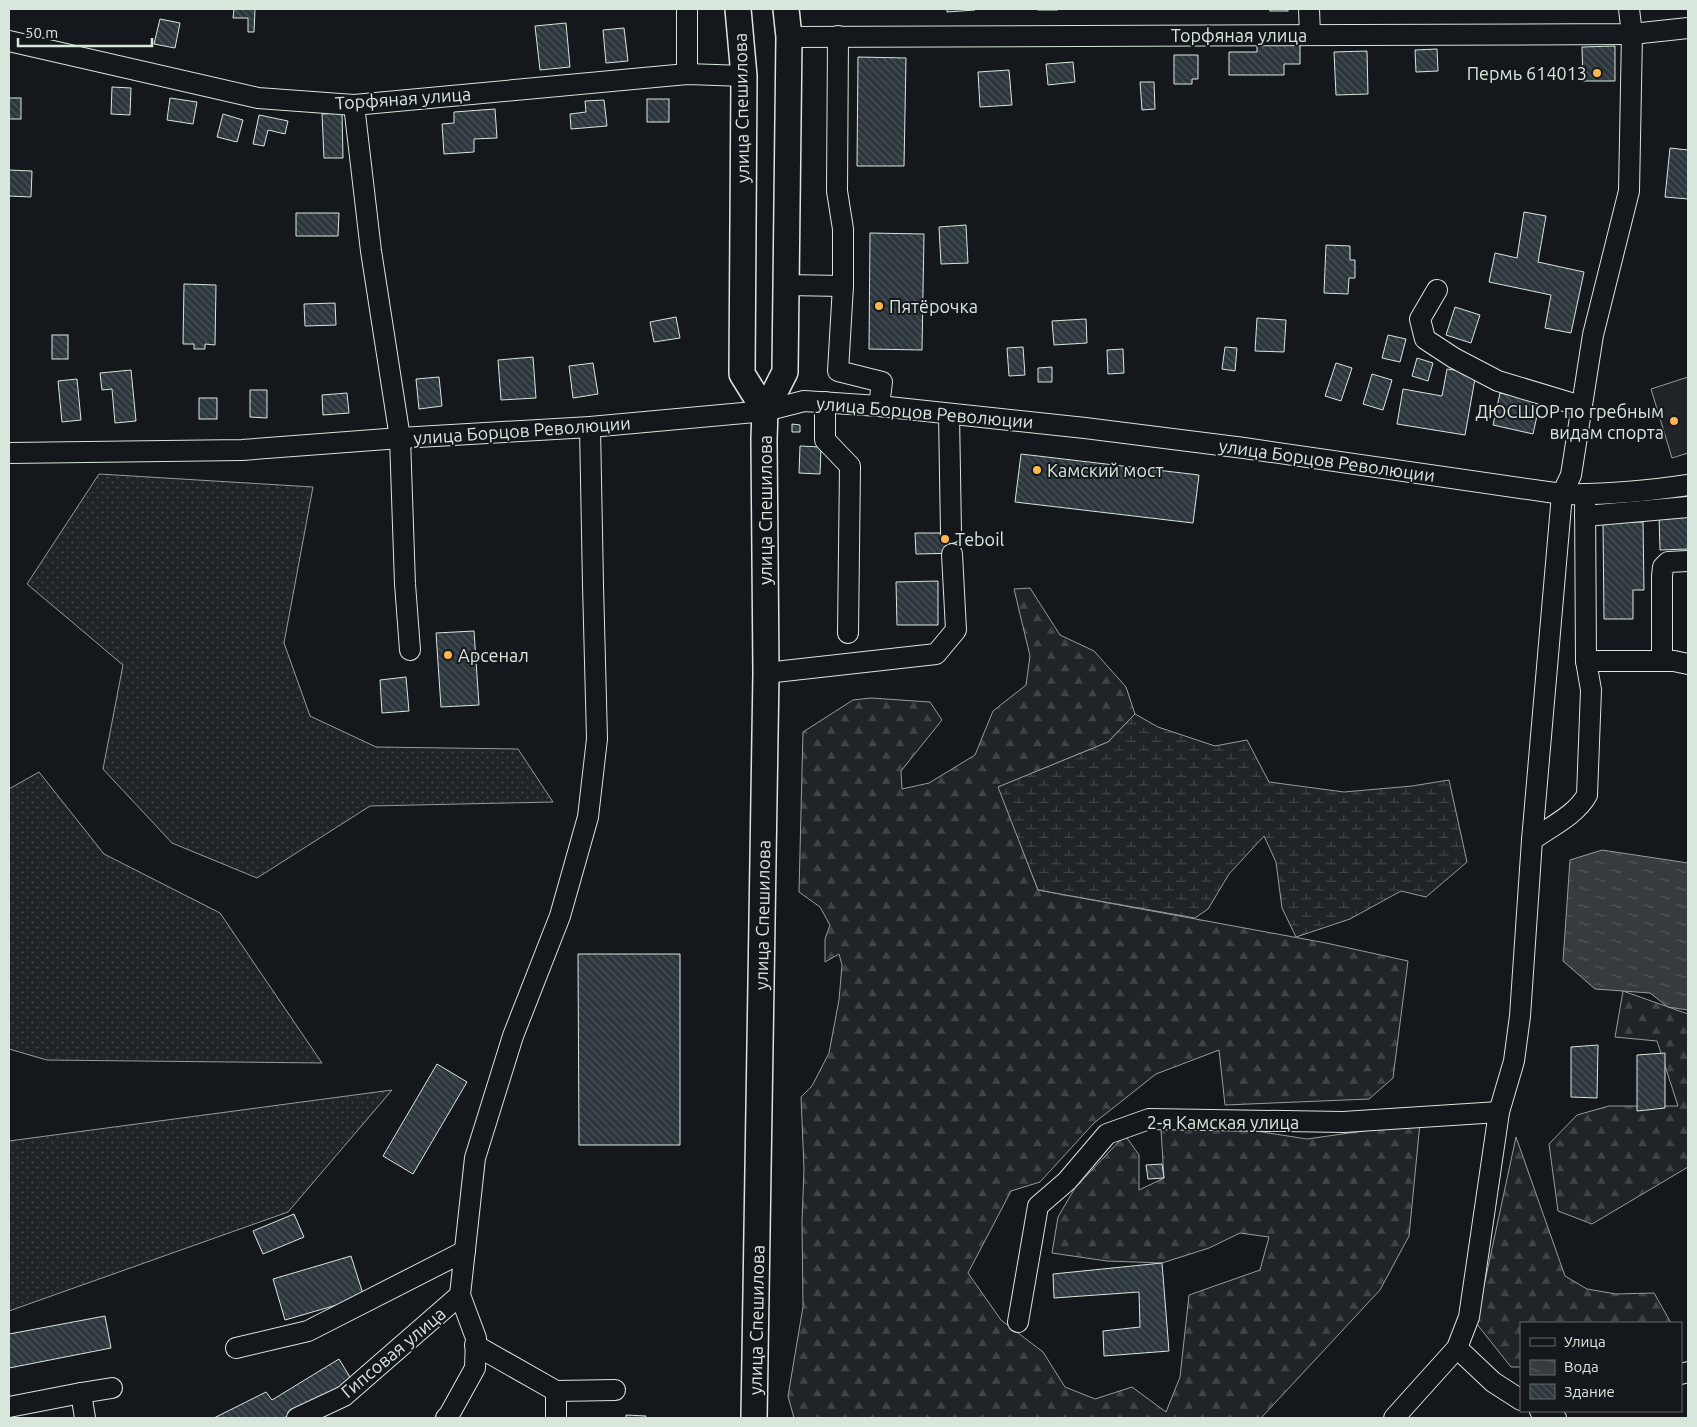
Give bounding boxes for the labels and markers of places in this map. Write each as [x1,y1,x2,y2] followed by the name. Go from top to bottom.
[1467,63,1587,83] place label: Пермь 614013
[1591,67,1603,79] marker: Пермь 614013
[889,296,978,316] place label: Пятёрочка
[873,300,885,312] marker: Пятёрочка
[1475,401,1664,442] place label: ДЮСШОР по гребным видам спорта
[1668,415,1680,427] marker: ДЮСШОР по гребным видам спорта
[1047,460,1164,480] place label: Камский мост
[1031,464,1043,476] marker: Камский мост
[955,529,1005,549] place label: Teboil
[939,533,951,545] marker: Teboil
[458,645,529,665] place label: Арсенал
[442,649,454,661] marker: Арсенал

